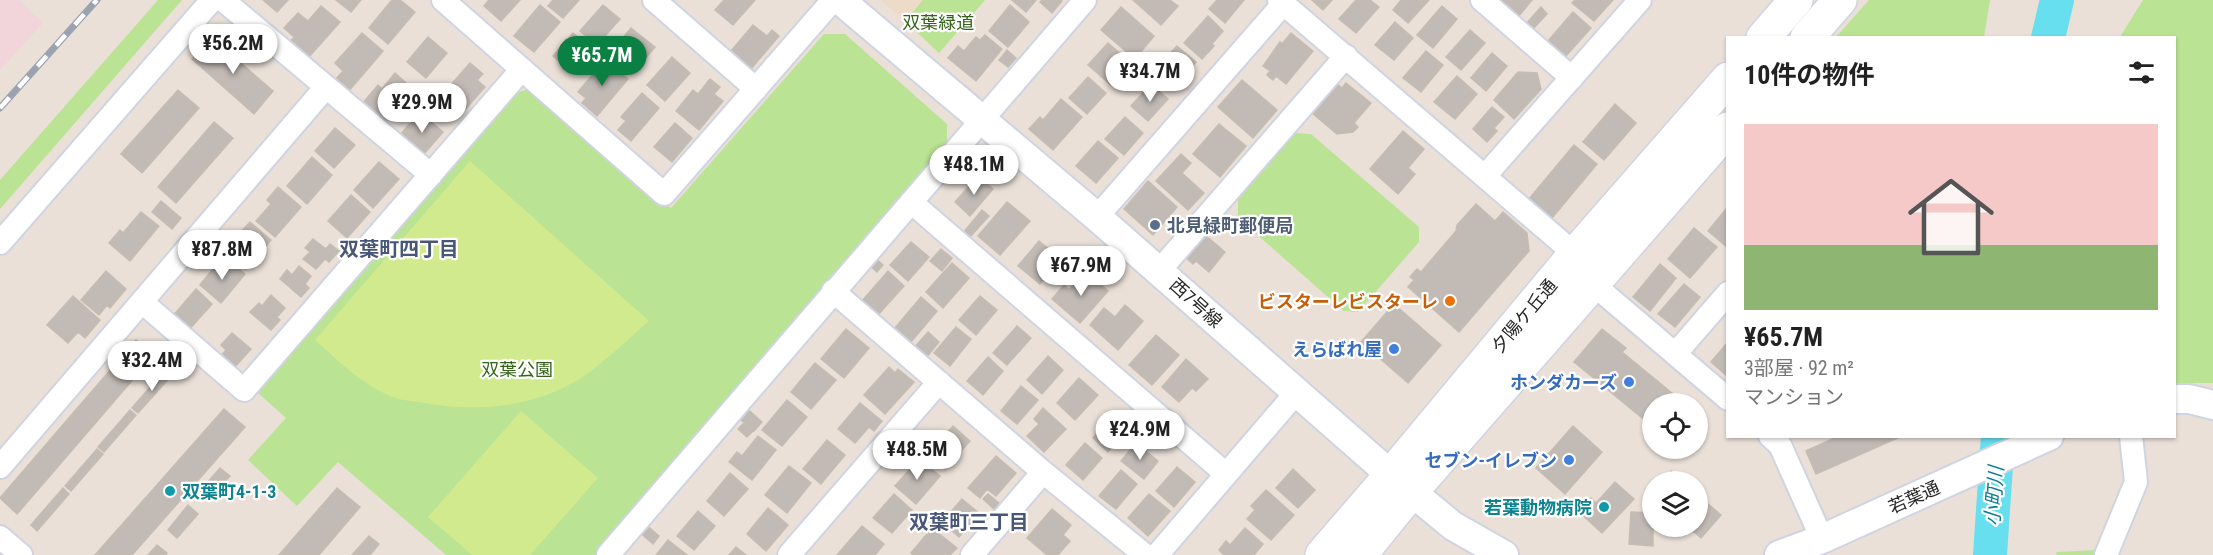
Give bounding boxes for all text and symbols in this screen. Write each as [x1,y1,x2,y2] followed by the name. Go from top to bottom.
[902,12,974,33] park label: 双葉緑道
[184,24,282,75] pin: ¥56.2M
[203,31,263,55] text: ¥56.2M
[553,36,651,87] pin: ¥65.7M
[572,43,632,67] text: ¥65.7M
[1101,52,1199,103] pin: ¥34.7M
[2125,56,2158,89] icon: filters
[1120,59,1180,83] text: ¥34.7M
[1744,60,1874,90] text: 10件の物件
[373,83,471,134] pin: ¥29.9M
[392,90,452,114] text: ¥29.9M
[925,145,1023,196] pin: ¥48.1M
[944,152,1004,176] text: ¥48.1M
[1897,163,2005,271] icon: home
[1167,215,1293,236] place label: 北見緑町郵便局
[1148,218,1162,232] marker: 北見緑町郵便局
[173,230,271,281] pin: ¥87.8M
[192,237,252,261] text: ¥87.8M
[339,237,459,261] district label: 双葉町四丁目
[1032,246,1130,297] pin: ¥67.9M
[1051,253,1111,277] text: ¥67.9M
[1166,274,1226,332] street label: 西7号線
[1487,275,1561,357] street label: 夕陽ケ丘通
[1258,291,1438,312] place label: ビスターレビスターレ
[1443,294,1457,308] marker: ビスターレビスターレ
[1744,322,1823,352] text: ¥65.7M
[1292,339,1382,360] place label: えらばれ屋
[103,341,201,392] pin: ¥32.4M
[1387,342,1401,356] marker: えらばれ屋
[122,348,182,372] text: ¥32.4M
[1744,356,1854,380] text: 3部屋 · 92 m²
[481,359,553,380] park label: 双葉公園
[1510,372,1617,393] place label: ホンダカーズ
[1622,375,1636,389] marker: ホンダカーズ
[1744,385,1844,409] text: マンション
[1642,393,1708,537] map controls
[1642,393,1708,459] button: locate
[1091,410,1189,461] pin: ¥24.9M
[1110,417,1170,441] text: ¥24.9M
[868,430,966,481] pin: ¥48.5M
[887,437,947,461] text: ¥48.5M
[1425,450,1557,471] place label: セブン-イレブン
[1562,453,1576,467] marker: セブン-イレブン
[1980,463,2008,527] water label: 小町川
[1642,471,1708,537] button: layers
[1885,476,1943,518] street label: 若葉通
[182,481,276,502] place label: 双葉町4-1-3
[163,484,177,498] marker: 双葉町4-1-3
[1484,497,1592,518] place label: 若葉動物病院
[1597,500,1611,514] marker: 若葉動物病院
[909,510,1029,534] district label: 双葉町三丁目

